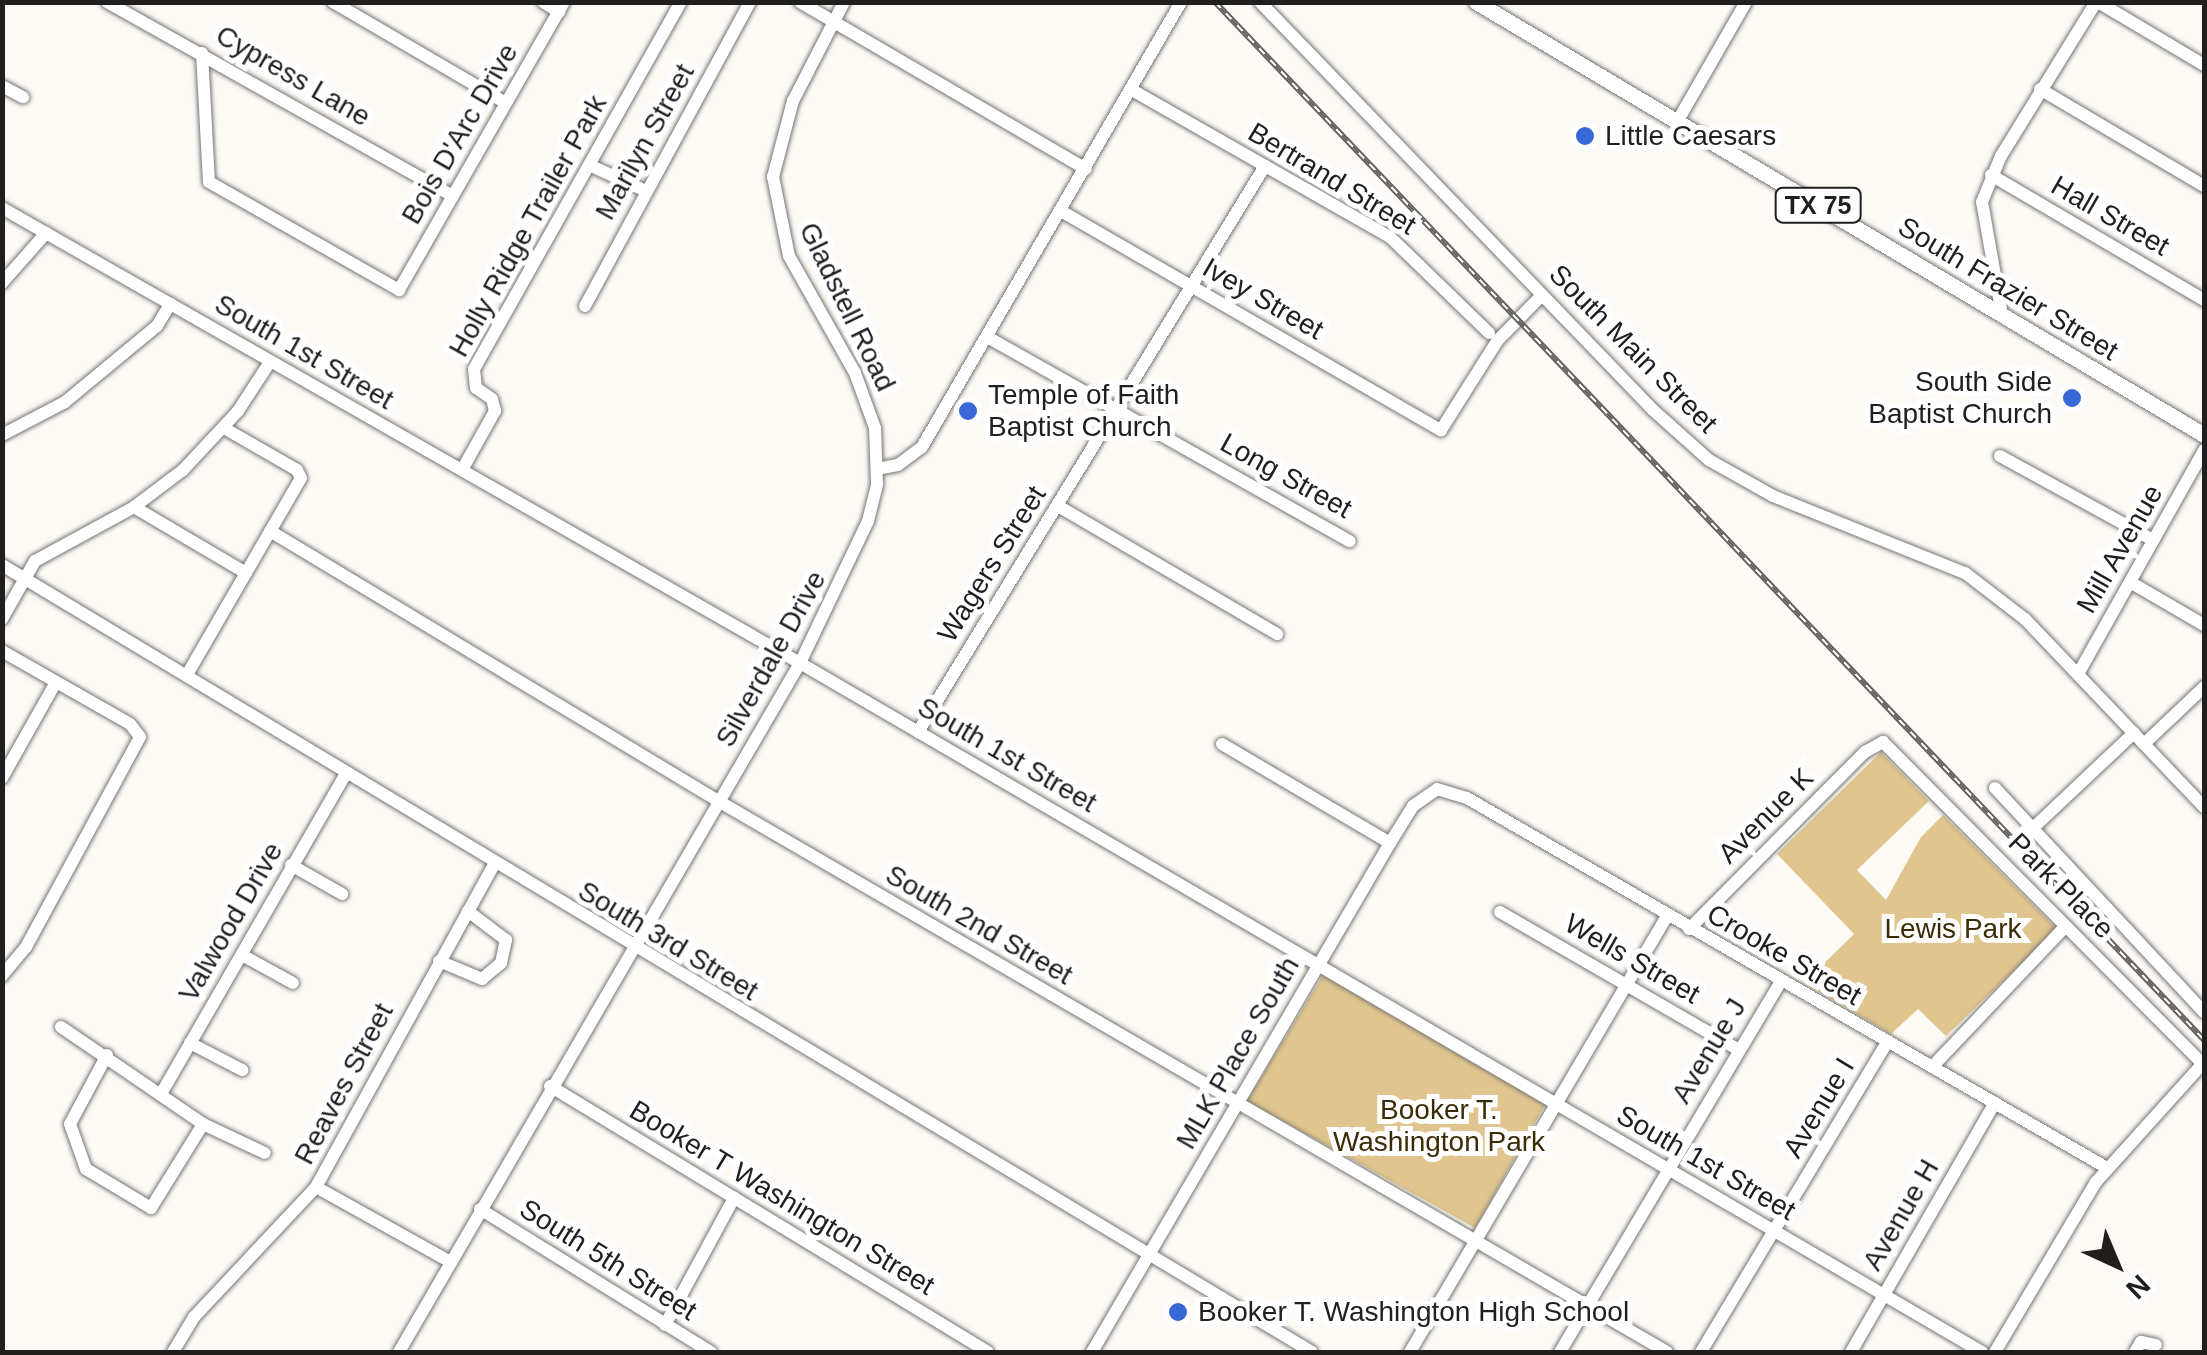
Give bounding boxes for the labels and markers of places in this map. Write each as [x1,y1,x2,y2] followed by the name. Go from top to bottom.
[1605,119,1776,153] place label: Little Caesars
[1574,125,1596,147] marker: Little Caesars
[1868,365,2052,431] place label: South Side Baptist Church
[988,378,1179,444] place label: Temple of Faith Baptist Church
[2061,387,2083,409] marker: South Side Baptist Church
[957,400,979,422] marker: Temple of Faith Baptist Church
[1198,1295,1630,1329] place label: Booker T. Washington High School
[1167,1301,1189,1323] marker: Booker T. Washington High School

